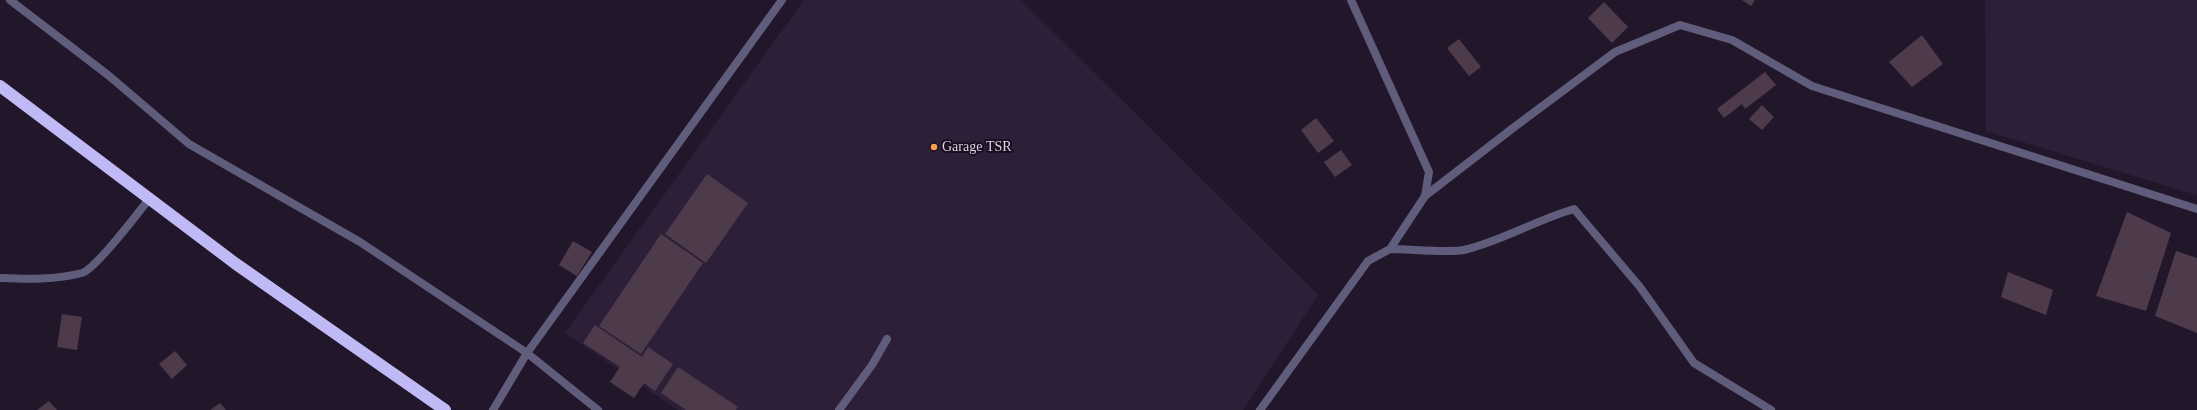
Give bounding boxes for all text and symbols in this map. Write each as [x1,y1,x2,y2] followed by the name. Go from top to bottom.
[942,139,1012,155] place label: Garage TSR
[929,142,939,152] marker: Garage TSR

